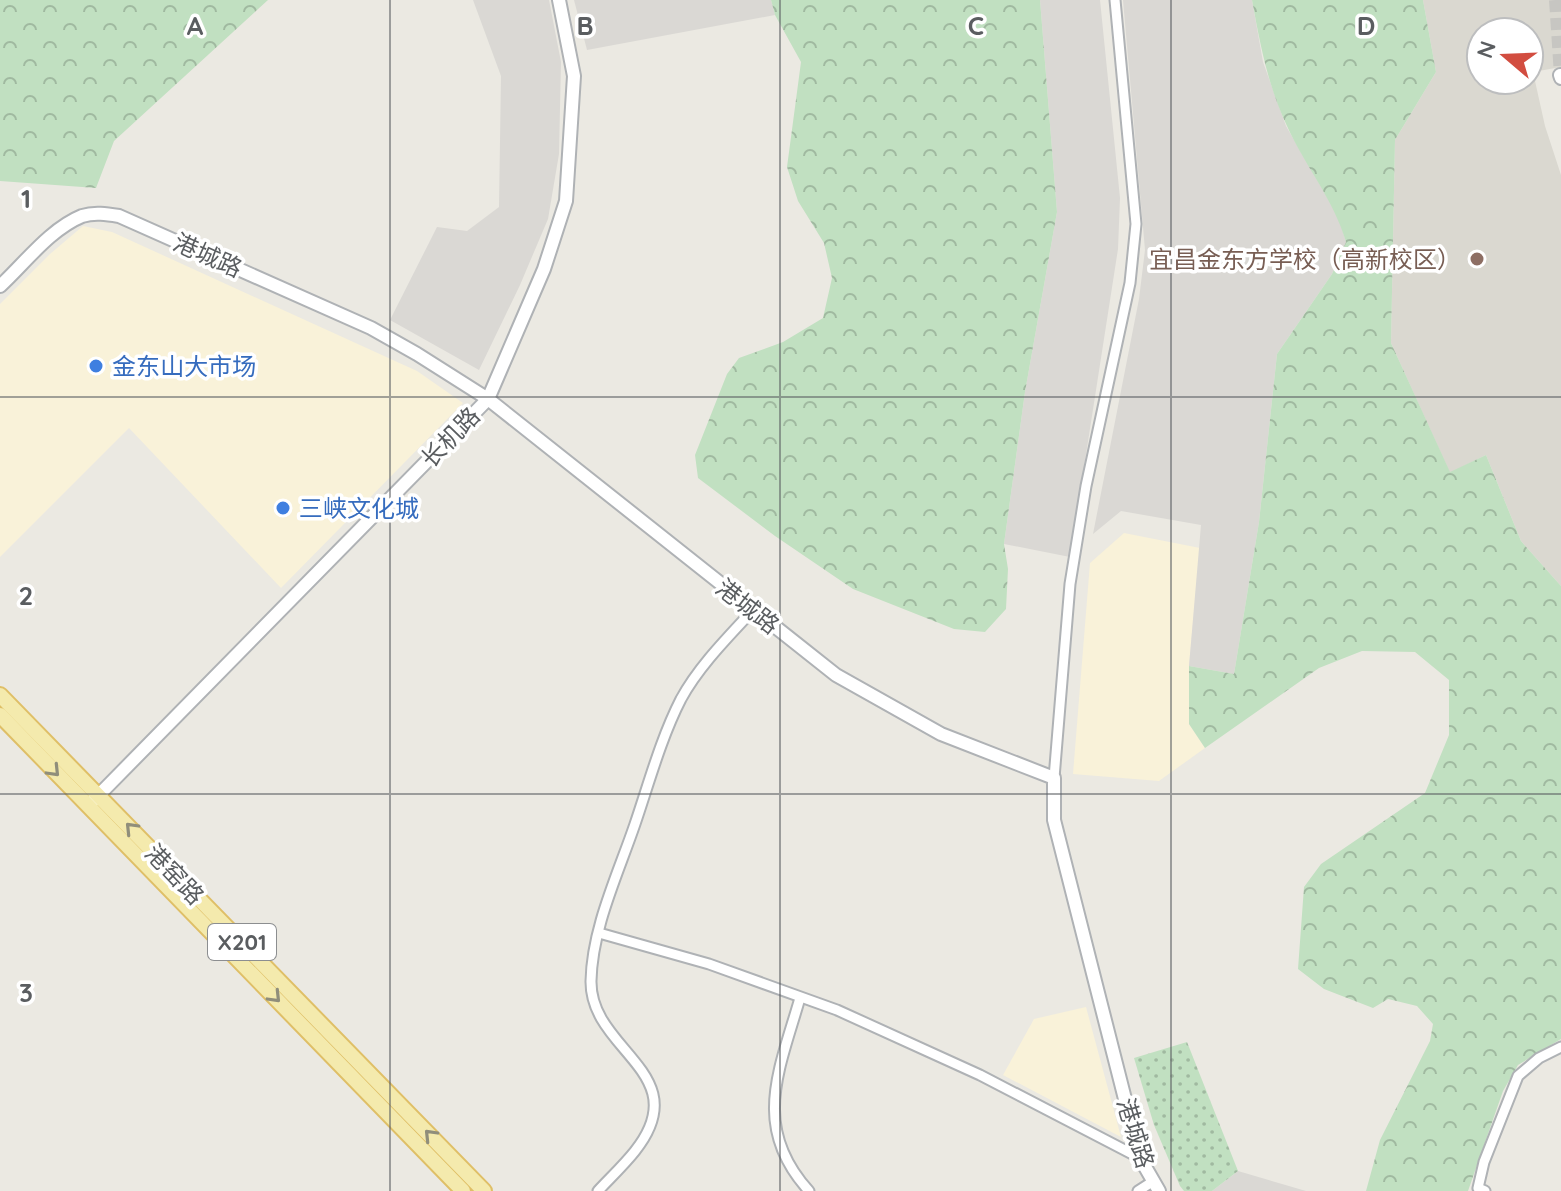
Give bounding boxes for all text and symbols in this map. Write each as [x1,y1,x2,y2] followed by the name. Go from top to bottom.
[187,9,204,42] text: A
[576,9,594,42] text: B
[968,9,984,42] text: C
[1357,9,1375,42] text: D
[1465,16,1545,96] north arrow
[1470,37,1502,62] text: N
[21,182,31,215] text: 1
[169,227,247,283] street label: 港城路
[1149,244,1461,274] place label: 宜昌金东方学校（高新校区）
[1468,250,1486,268] marker: 宜昌金东方学校（高新校区）
[112,351,256,381] place label: 金东山大市场
[87,357,105,375] marker: 金东山大市场
[414,401,486,473] street label: 长机路
[299,493,419,523] place label: 三峡文化城
[274,499,292,517] marker: 三峡文化城
[710,572,786,640] street label: 港城路
[19,579,33,612] text: 2
[45,762,60,776] one-way arrow
[125,823,140,837] one-way arrow
[139,838,211,910] street label: 港窑路
[208,924,276,960] road number: X201
[19,976,33,1009] text: 3
[265,988,280,1002] one-way arrow
[1111,1094,1161,1172] street label: 港城路
[425,1129,439,1144] one-way arrow

